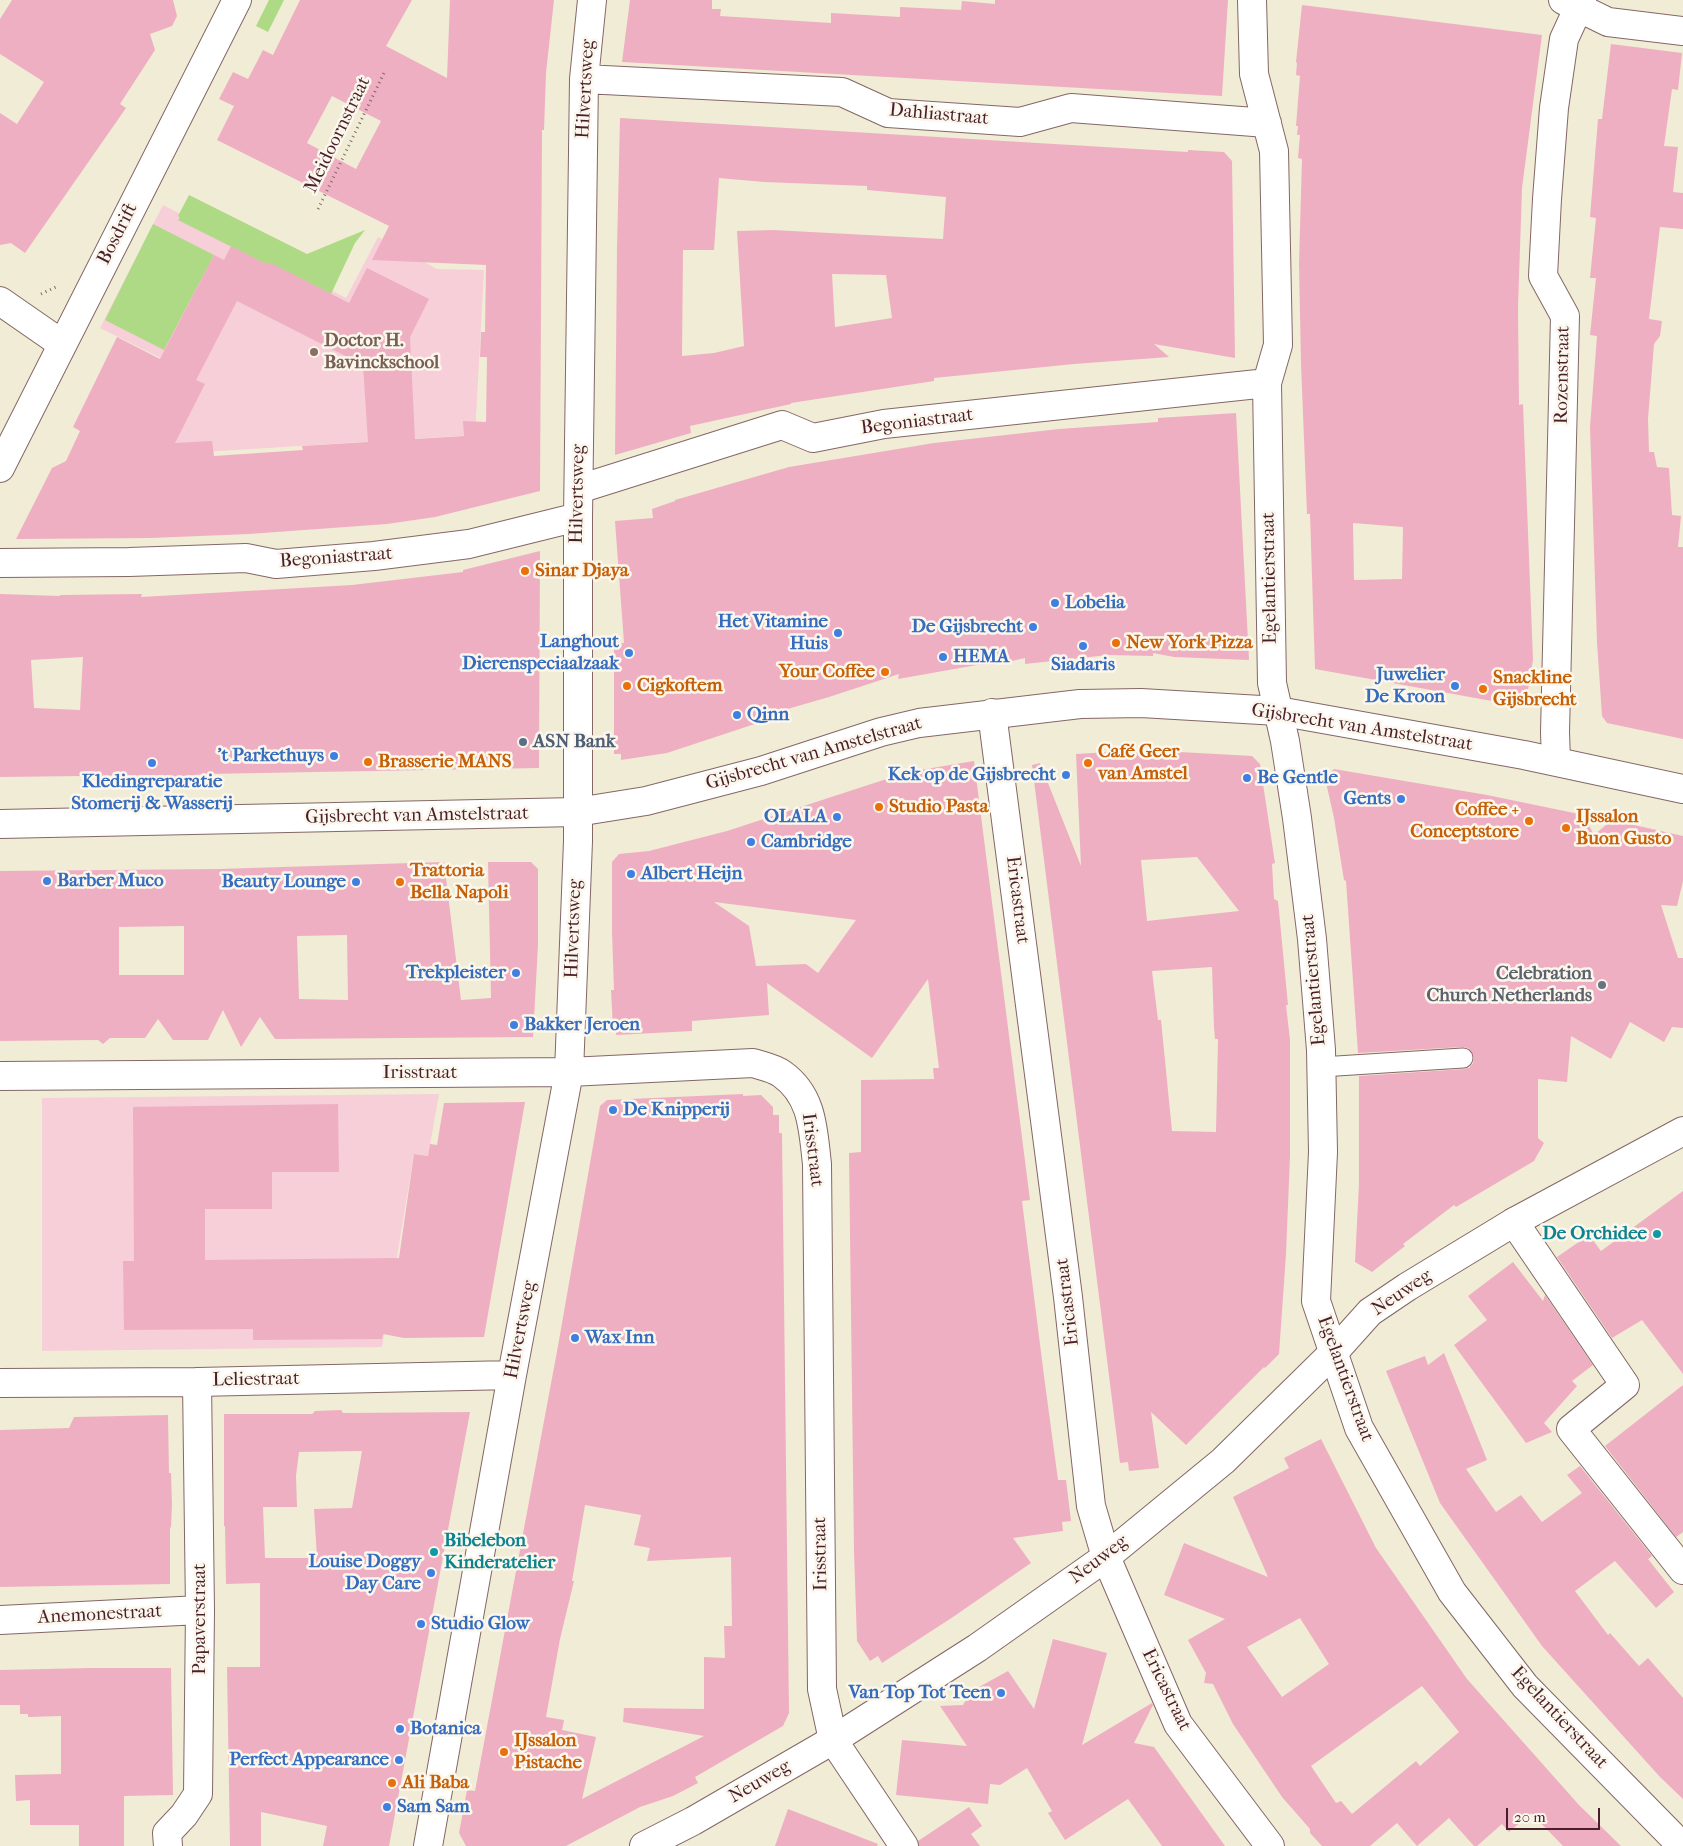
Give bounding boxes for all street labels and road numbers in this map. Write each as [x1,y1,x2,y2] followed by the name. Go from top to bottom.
[572,39,600,139] street label: Hilvertsweg
[300,73,376,197] street label: Meidoornstraat
[888,99,990,131] street label: Dahliastraat
[93,199,143,269] street label: Bosdrift
[1551,326,1575,424] street label: Rozenstraat
[860,404,974,440] street label: Begoniastraat
[566,444,590,544] street label: Hilvertsweg
[1257,512,1283,644] street label: Egelantierstraat
[279,543,393,573] street label: Begoniastraat
[1250,699,1474,757] street label: Gijsbrecht van Amstelstraat
[703,712,925,796] street label: Gijsbrecht van Amstelstraat
[305,803,529,829] street label: Gijsbrecht van Amstelstraat
[1000,855,1034,945] street label: Ericastraat
[561,879,587,979] street label: Hilvertsweg
[1297,913,1331,1047] street label: Egelantierstraat
[383,1062,457,1084] street label: Irisstraat
[796,1112,828,1188] street label: Irisstraat
[1051,1257,1085,1347] street label: Ericastraat
[1368,1265,1436,1321] street label: Neuweg
[500,1279,542,1381] street label: Hilvertsweg
[1312,1313,1378,1445] street label: Egelantierstraat
[212,1368,300,1392] street label: Leliestraat
[809,1517,833,1591] street label: Irisstraat
[1065,1531,1133,1589] street label: Neuweg
[189,1563,211,1675] street label: Papaverstraat
[37,1600,163,1630] street label: Anemonestraat
[1136,1645,1196,1735] street label: Ericastraat
[1506,1662,1612,1774] street label: Egelantierstraat
[725,1755,795,1809] street label: Neuweg

